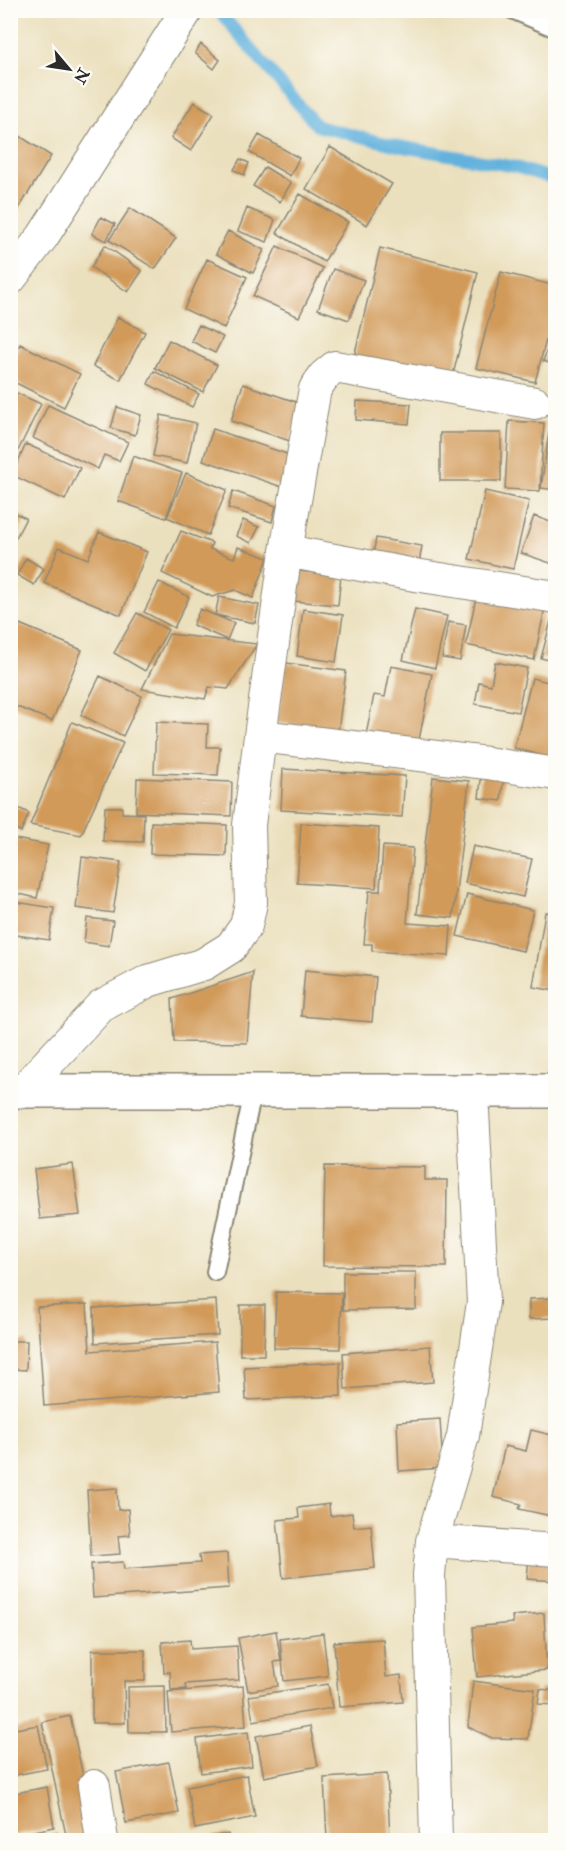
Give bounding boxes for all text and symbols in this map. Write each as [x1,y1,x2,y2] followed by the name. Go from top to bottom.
[39,39,99,99] north arrow
[69,64,94,87] text: N

